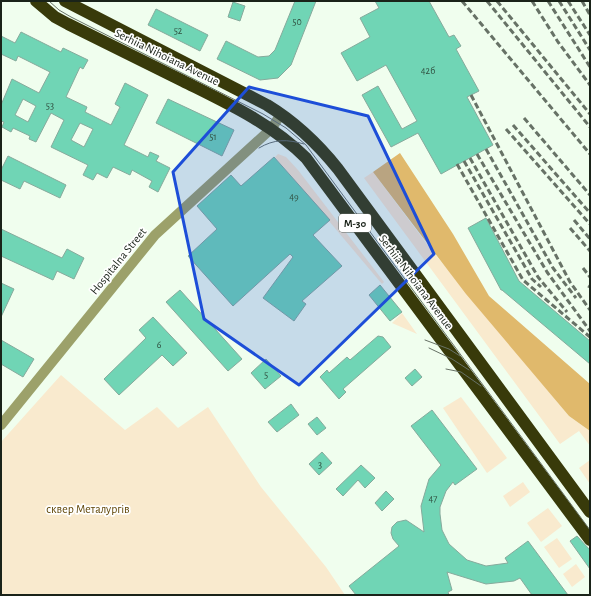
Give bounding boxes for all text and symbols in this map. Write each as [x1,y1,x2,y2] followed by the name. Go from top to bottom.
[292,17,302,27] house number: 50
[113,26,221,88] street label: Serhiia Nihoiana Avenue
[174,26,183,36] house number: 52
[421,66,435,76] house number: 42б
[46,101,54,111] house number: 53
[209,132,217,142] house number: 51
[289,192,299,202] house number: 49
[339,214,371,232] road number: М-30
[88,225,148,296] street label: Hospitalna Street
[377,233,455,331] street label: Serhiia Nihoiana Avenue
[157,340,162,350] house number: 6
[264,370,268,380] house number: 5
[318,460,322,470] house number: 3
[429,494,437,504] house number: 47
[46,503,130,516] park label: сквер Металургів

